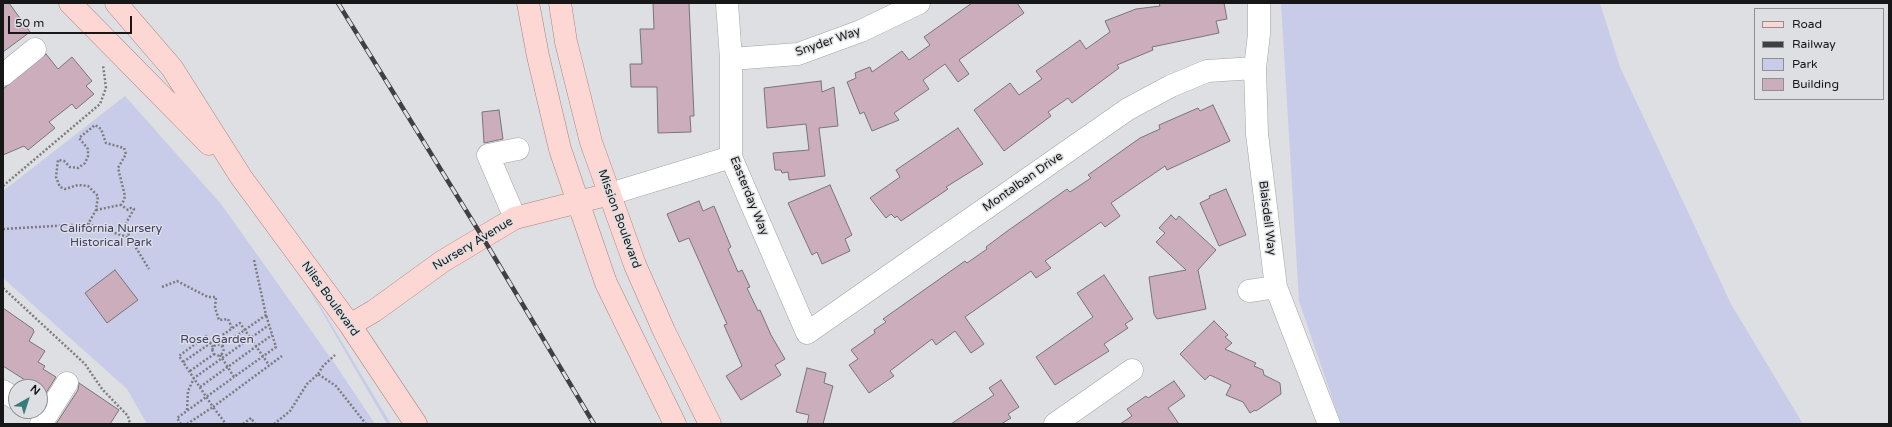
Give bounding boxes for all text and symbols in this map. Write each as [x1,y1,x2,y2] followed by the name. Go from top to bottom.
[10,8,134,34] scale bar
[1754,8,1884,100] legend
[15,16,44,30] text: 50 m
[1792,17,1822,31] text: Road
[794,24,862,60] street label: Snyder Way
[1792,37,1836,51] text: Railway
[1792,57,1818,71] text: Park
[1792,77,1839,91] text: Building
[980,149,1066,215] street label: Montalban Drive
[727,154,771,238] street label: Easterday Way
[594,168,644,270] street label: Mission Boulevard
[1255,180,1279,256] street label: Blaisdell Way
[430,214,516,274] street label: Nursery Avenue
[60,222,162,250] park label: California Nursery Historical Park
[298,259,362,339] street label: Niles Boulevard
[180,333,254,347] park label: Rose Garden
[8,379,48,419] north arrow
[28,382,43,398] text: N

